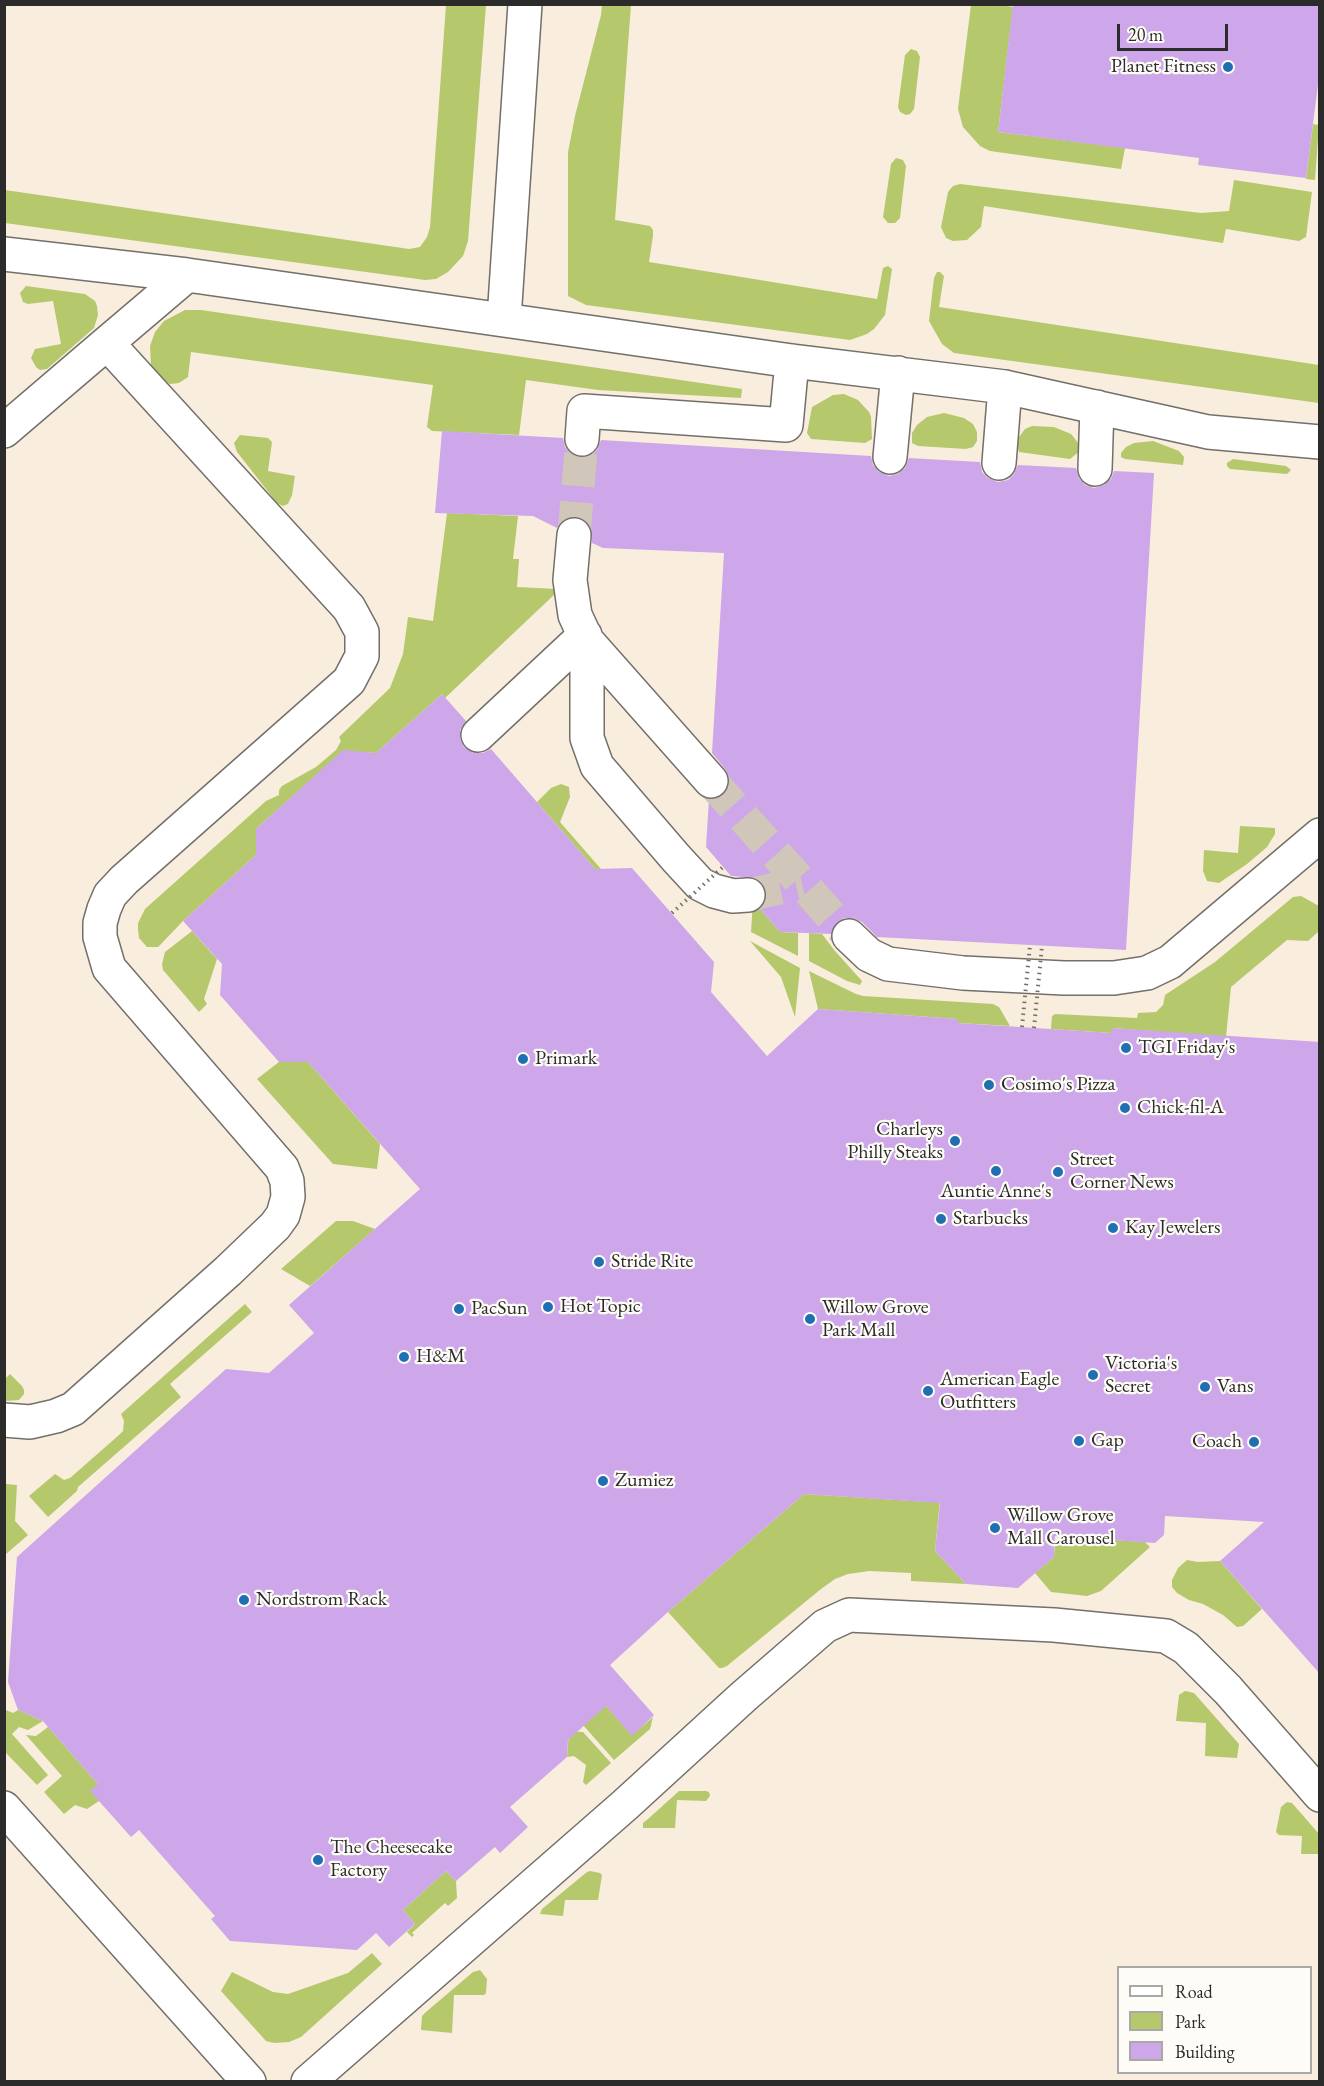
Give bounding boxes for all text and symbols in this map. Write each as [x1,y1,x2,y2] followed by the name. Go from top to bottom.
[1120,12,1231,50] scale bar
[1128,23,1163,46] text: 20 m
[1111,55,1216,79] place label: Planet Fitness
[1221,60,1235,74] marker: Planet Fitness
[1138,1036,1235,1060] place label: TGI Friday's
[1119,1041,1133,1055] marker: TGI Friday's
[535,1047,597,1071] place label: Primark
[516,1052,530,1066] marker: Primark
[1001,1073,1115,1097] place label: Cosimo's Pizza
[982,1078,996,1092] marker: Cosimo's Pizza
[1137,1096,1224,1120] place label: Chick-fil-A
[1118,1101,1132,1115] marker: Chick-fil-A
[847,1118,943,1165] place label: Charleys Philly Steaks
[948,1134,962,1148] marker: Charleys Philly Steaks
[1070,1148,1174,1195] place label: Street Corner News
[989,1164,1003,1178] marker: Auntie Anne's
[1051,1165,1065,1179] marker: Street Corner News
[940,1180,1052,1204] place label: Auntie Anne's
[953,1207,1028,1231] place label: Starbucks
[934,1212,948,1226] marker: Starbucks
[1125,1216,1220,1240] place label: Kay Jewelers
[1106,1221,1120,1235] marker: Kay Jewelers
[611,1250,693,1274] place label: Stride Rite
[592,1255,606,1269] marker: Stride Rite
[560,1295,641,1319] place label: Hot Topic
[822,1296,929,1343] place label: Willow Grove Park Mall
[471,1297,528,1321] place label: PacSun
[541,1300,555,1314] marker: Hot Topic
[452,1302,466,1316] marker: PacSun
[803,1312,817,1326] marker: Willow Grove Park Mall
[416,1345,465,1369] place label: H&M
[397,1350,411,1364] marker: H&M
[1105,1352,1177,1399] place label: Victoria's Secret
[940,1368,1059,1415] place label: American Eagle Outfitters
[1086,1368,1100,1382] marker: Victoria's Secret
[1217,1375,1253,1399] place label: Vans
[1198,1380,1212,1394] marker: Vans
[921,1384,935,1398] marker: American Eagle Outfitters
[1091,1429,1124,1453] place label: Gap
[1192,1430,1242,1454] place label: Coach
[1072,1434,1086,1448] marker: Gap
[1247,1435,1261,1449] marker: Coach
[615,1469,673,1493] place label: Zumiez
[596,1474,610,1488] marker: Zumiez
[1007,1504,1115,1551] place label: Willow Grove Mall Carousel
[988,1521,1002,1535] marker: Willow Grove Mall Carousel
[256,1588,387,1612] place label: Nordstrom Rack
[237,1593,251,1607] marker: Nordstrom Rack
[330,1836,452,1883] place label: The Cheesecake Factory
[311,1853,325,1867] marker: The Cheesecake Factory
[1117,1966,1312,2074] legend
[1175,1980,1213,2003] text: Road
[1175,2010,1206,2033] text: Park
[1175,2040,1235,2063] text: Building

